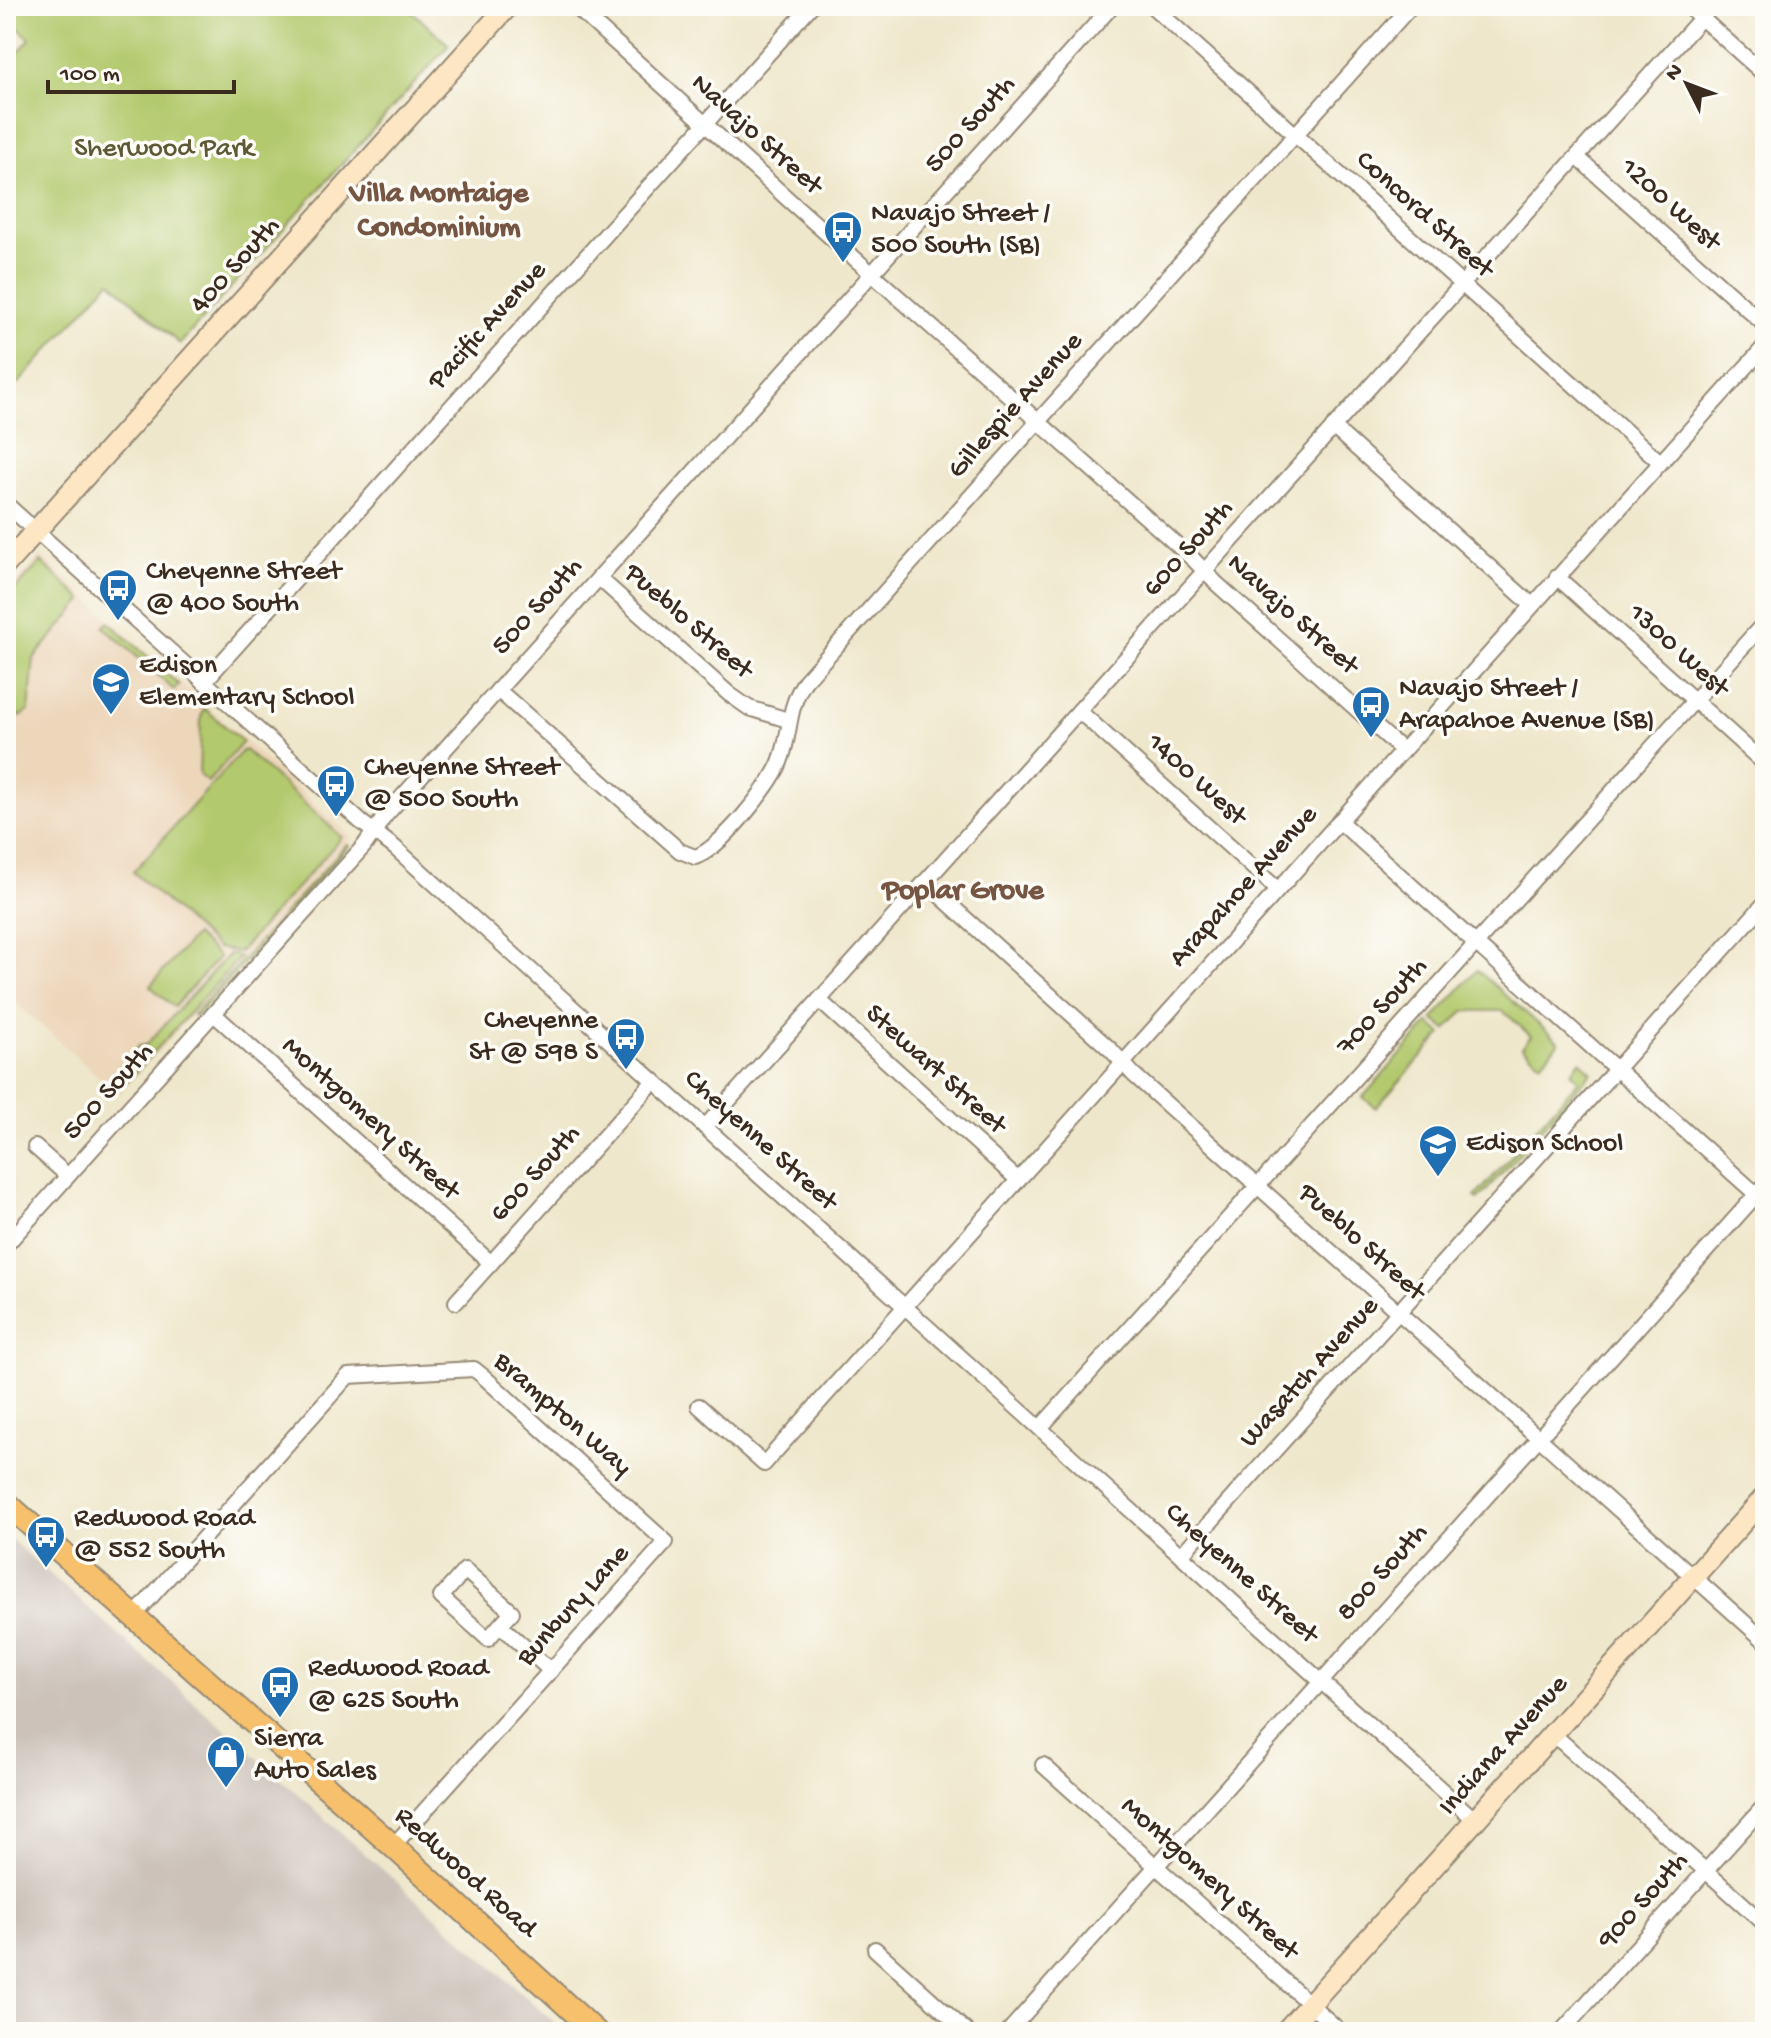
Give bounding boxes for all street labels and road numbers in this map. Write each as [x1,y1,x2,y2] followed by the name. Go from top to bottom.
[683,67,831,204] street label: Navajo Street
[918,69,1024,181] street label: 500 South
[1348,144,1502,287] street label: Concord Street
[1612,151,1729,260] street label: 1200 West
[184,211,288,321] street label: 400 South
[421,255,555,398] street label: Pacific Avenue
[942,325,1091,486] street label: Gillespie Avenue
[1137,493,1241,605] street label: 600 South
[1219,547,1367,684] street label: Navajo Street
[485,551,591,663] street label: 500 South
[616,556,761,689] street label: Pueblo Street
[1620,596,1737,707] street label: 1300 West
[1139,726,1255,835] street label: 1400 West
[1163,799,1326,975] street label: Arapahoe Avenue
[1330,951,1435,1063] street label: 700 South
[858,998,1014,1144] street label: Stewart Street
[274,1030,468,1209] street label: Montgomery Street
[56,1036,162,1148] street label: 500 South
[676,1063,845,1220] street label: Cheyenne Street
[484,1118,588,1230] street label: 600 South
[1290,1177,1433,1310] street label: Pueblo Street
[1233,1290,1387,1455] street label: Wasatch Avenue
[485,1345,638,1484] street label: Brampton Way
[1157,1496,1326,1653] street label: Cheyenne Street
[1330,1517,1436,1629] street label: 800 South
[510,1538,638,1674] street label: Bunbury Lane
[1432,1669,1576,1823] street label: Indiana Avenue
[1113,1790,1307,1969] street label: Montgomery Street
[387,1800,545,1947] street label: Redwood Road
[1591,1846,1696,1957] street label: 900 South

